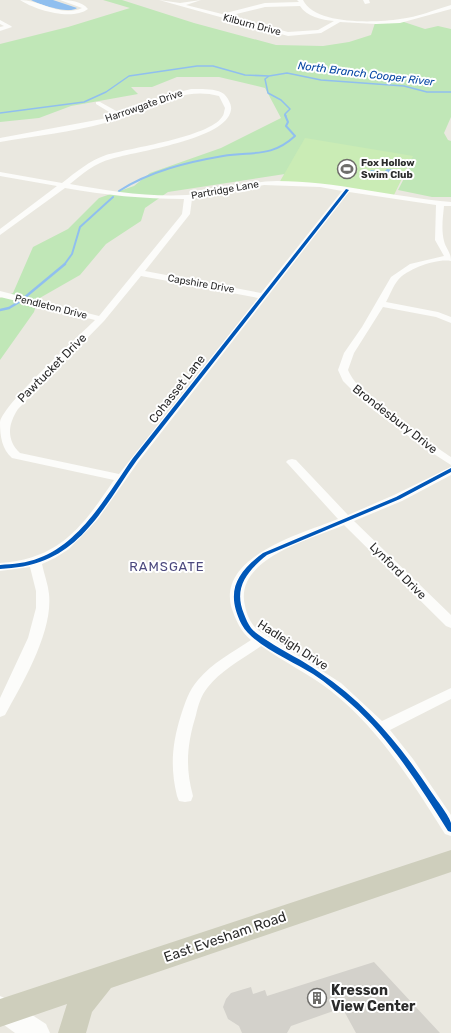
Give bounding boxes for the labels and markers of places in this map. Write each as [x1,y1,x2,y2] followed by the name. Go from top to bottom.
[361,157,415,181] place label: Fox Hollow Swim Club
[336,158,358,180] sports icon: Fox Hollow Swim Club
[331,982,416,1015] place label: Kresson View Center
[306,987,328,1009] building icon: Kresson View Center

